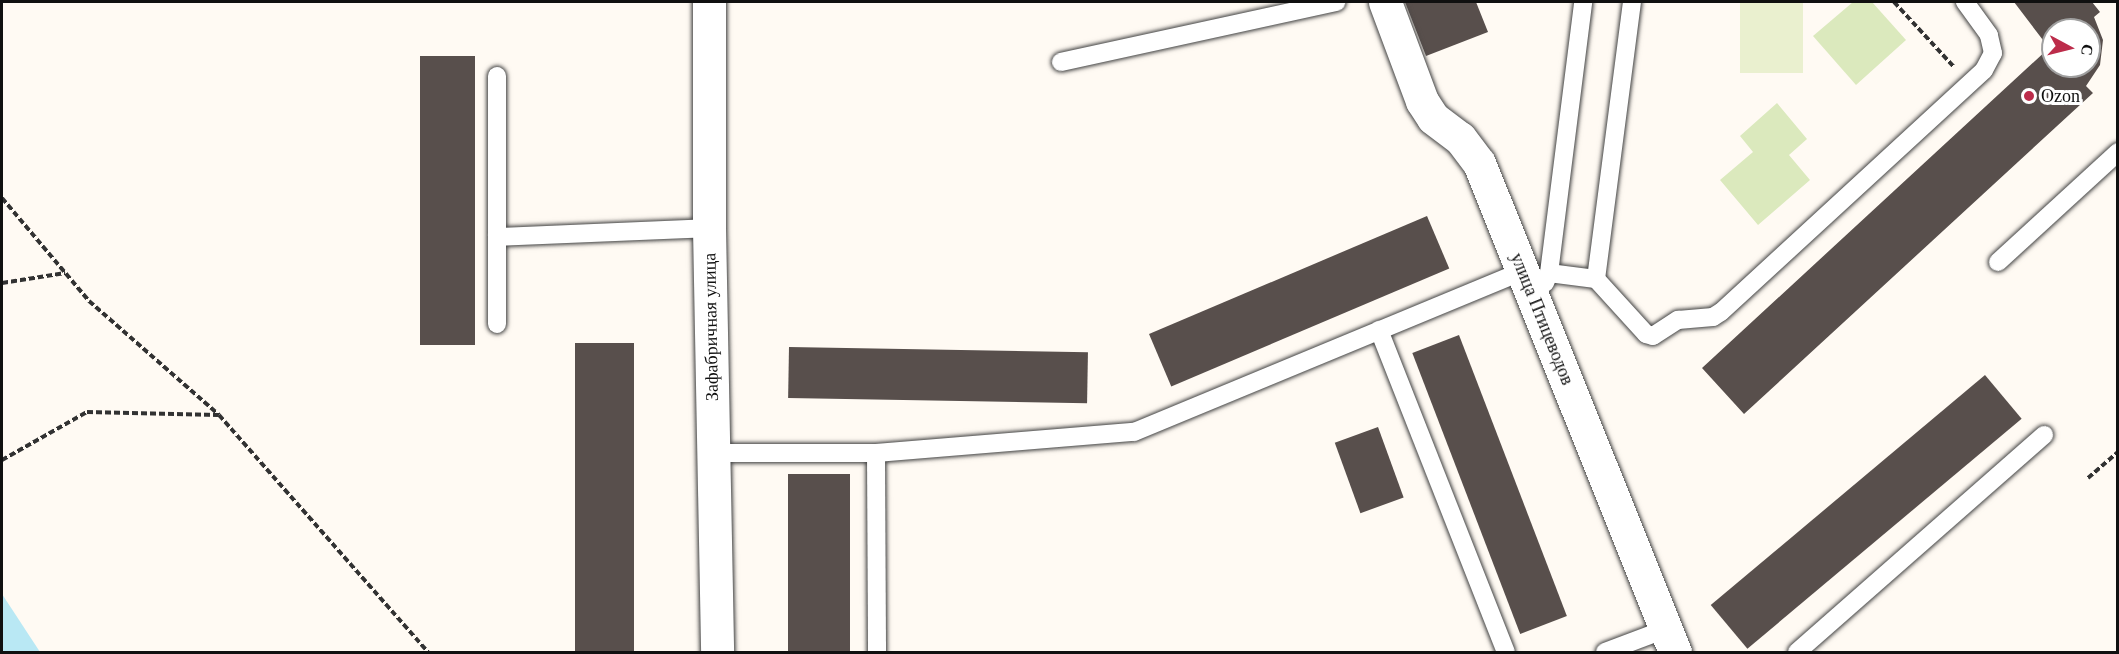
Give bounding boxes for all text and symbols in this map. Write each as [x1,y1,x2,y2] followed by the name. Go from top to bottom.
[2041,18,2101,78] north arrow
[2078,43,2097,57] text: С
[2041,85,2080,107] place label: Ozon
[2022,89,2036,103] marker: Ozon
[1506,250,1578,388] street label: улица Птицеводов
[699,253,723,401] street label: Зафабричная улица

